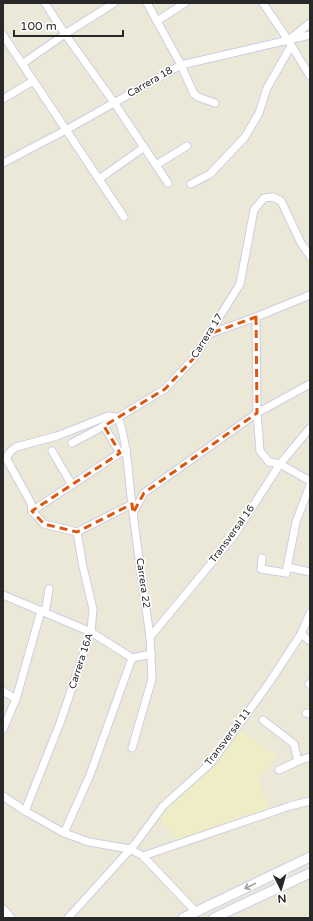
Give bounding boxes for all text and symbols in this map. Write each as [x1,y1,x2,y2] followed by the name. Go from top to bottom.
[14,12,123,38] scale bar
[20,19,57,33] text: 100 m
[125,64,175,100] street label: Carrera 18
[189,311,225,361] street label: Carrera 17
[207,503,257,565] street label: Transversal 16
[134,557,152,609] street label: Carrera 22
[66,632,96,690] street label: Carrera 16A
[203,706,253,768] street label: Transversal 11
[261,869,301,909] north arrow
[244,883,256,890] one-way arrow
[277,892,287,905] text: N

